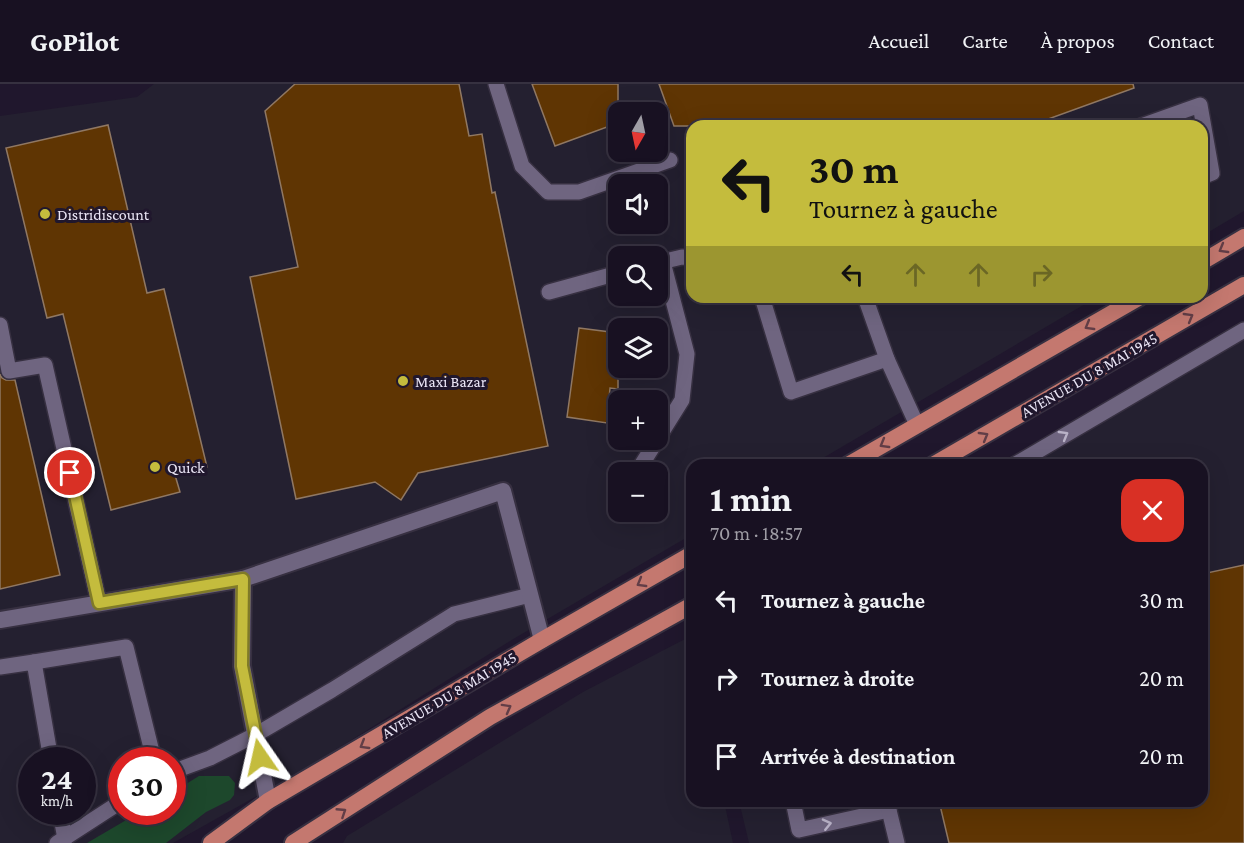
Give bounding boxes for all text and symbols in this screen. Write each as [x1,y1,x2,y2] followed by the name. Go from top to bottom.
[30,26,119,57] text: GoPilot
[869,29,929,53] text: Accueil
[962,29,1008,53] text: Carte
[1041,29,1115,53] text: À propos
[1148,29,1214,53] text: Contact
[608,102,668,162] north arrow
[608,102,668,522] map controls
[710,144,788,222] icon: left
[809,145,899,192] text: 30 m
[608,174,668,234] button: sound
[809,194,998,224] text: Tournez à gauche
[57,206,150,223] place label: Distridiscount
[38,207,52,221] marker: Distridiscount
[1219,242,1229,254] one-way arrow
[608,246,668,306] button: search
[836,258,869,291] icon: left
[899,258,932,291] icon: ahead
[962,258,995,291] icon: ahead
[1025,258,1058,291] icon: right
[1183,312,1193,324] one-way arrow
[608,318,668,378] button: layers
[1085,319,1095,330] one-way arrow
[1018,329,1160,421] street label: AVENUE DU 8 MAI 1945
[415,373,487,390] place label: Maxi Bazar
[396,374,410,388] marker: Maxi Bazar
[608,390,668,450] button: +
[978,431,988,443] one-way arrow
[1058,431,1068,443] one-way arrow
[880,437,890,448] one-way arrow
[44,447,95,498] pin
[53,456,86,489] icon: arrive
[167,459,205,476] place label: Quick
[148,460,162,474] marker: Quick
[608,462,668,522] button: −
[710,479,792,519] text: 1 min
[1121,479,1184,542] button: close
[710,522,802,544] text: 70 m · 18:57
[637,576,647,588] one-way arrow
[710,584,743,617] icon: left
[761,588,925,613] text: Tournez à gauche
[1139,588,1184,613] text: 30 m
[379,648,519,742] street label: AVENUE DU 8 MAI 1945
[710,662,743,695] icon: right
[761,666,914,691] text: Tournez à droite
[1139,666,1184,691] text: 20 m
[501,704,511,715] one-way arrow
[228,725,292,789] position arrow
[359,738,370,750] one-way arrow
[710,740,743,773] icon: arrive
[761,744,955,769] text: Arrivée à destination
[1139,744,1184,769] text: 20 m
[108,747,186,825] speed limit sign: 30
[41,762,73,795] text: 24
[41,793,73,809] text: km/h
[336,807,346,819] one-way arrow
[822,818,832,831] one-way arrow

